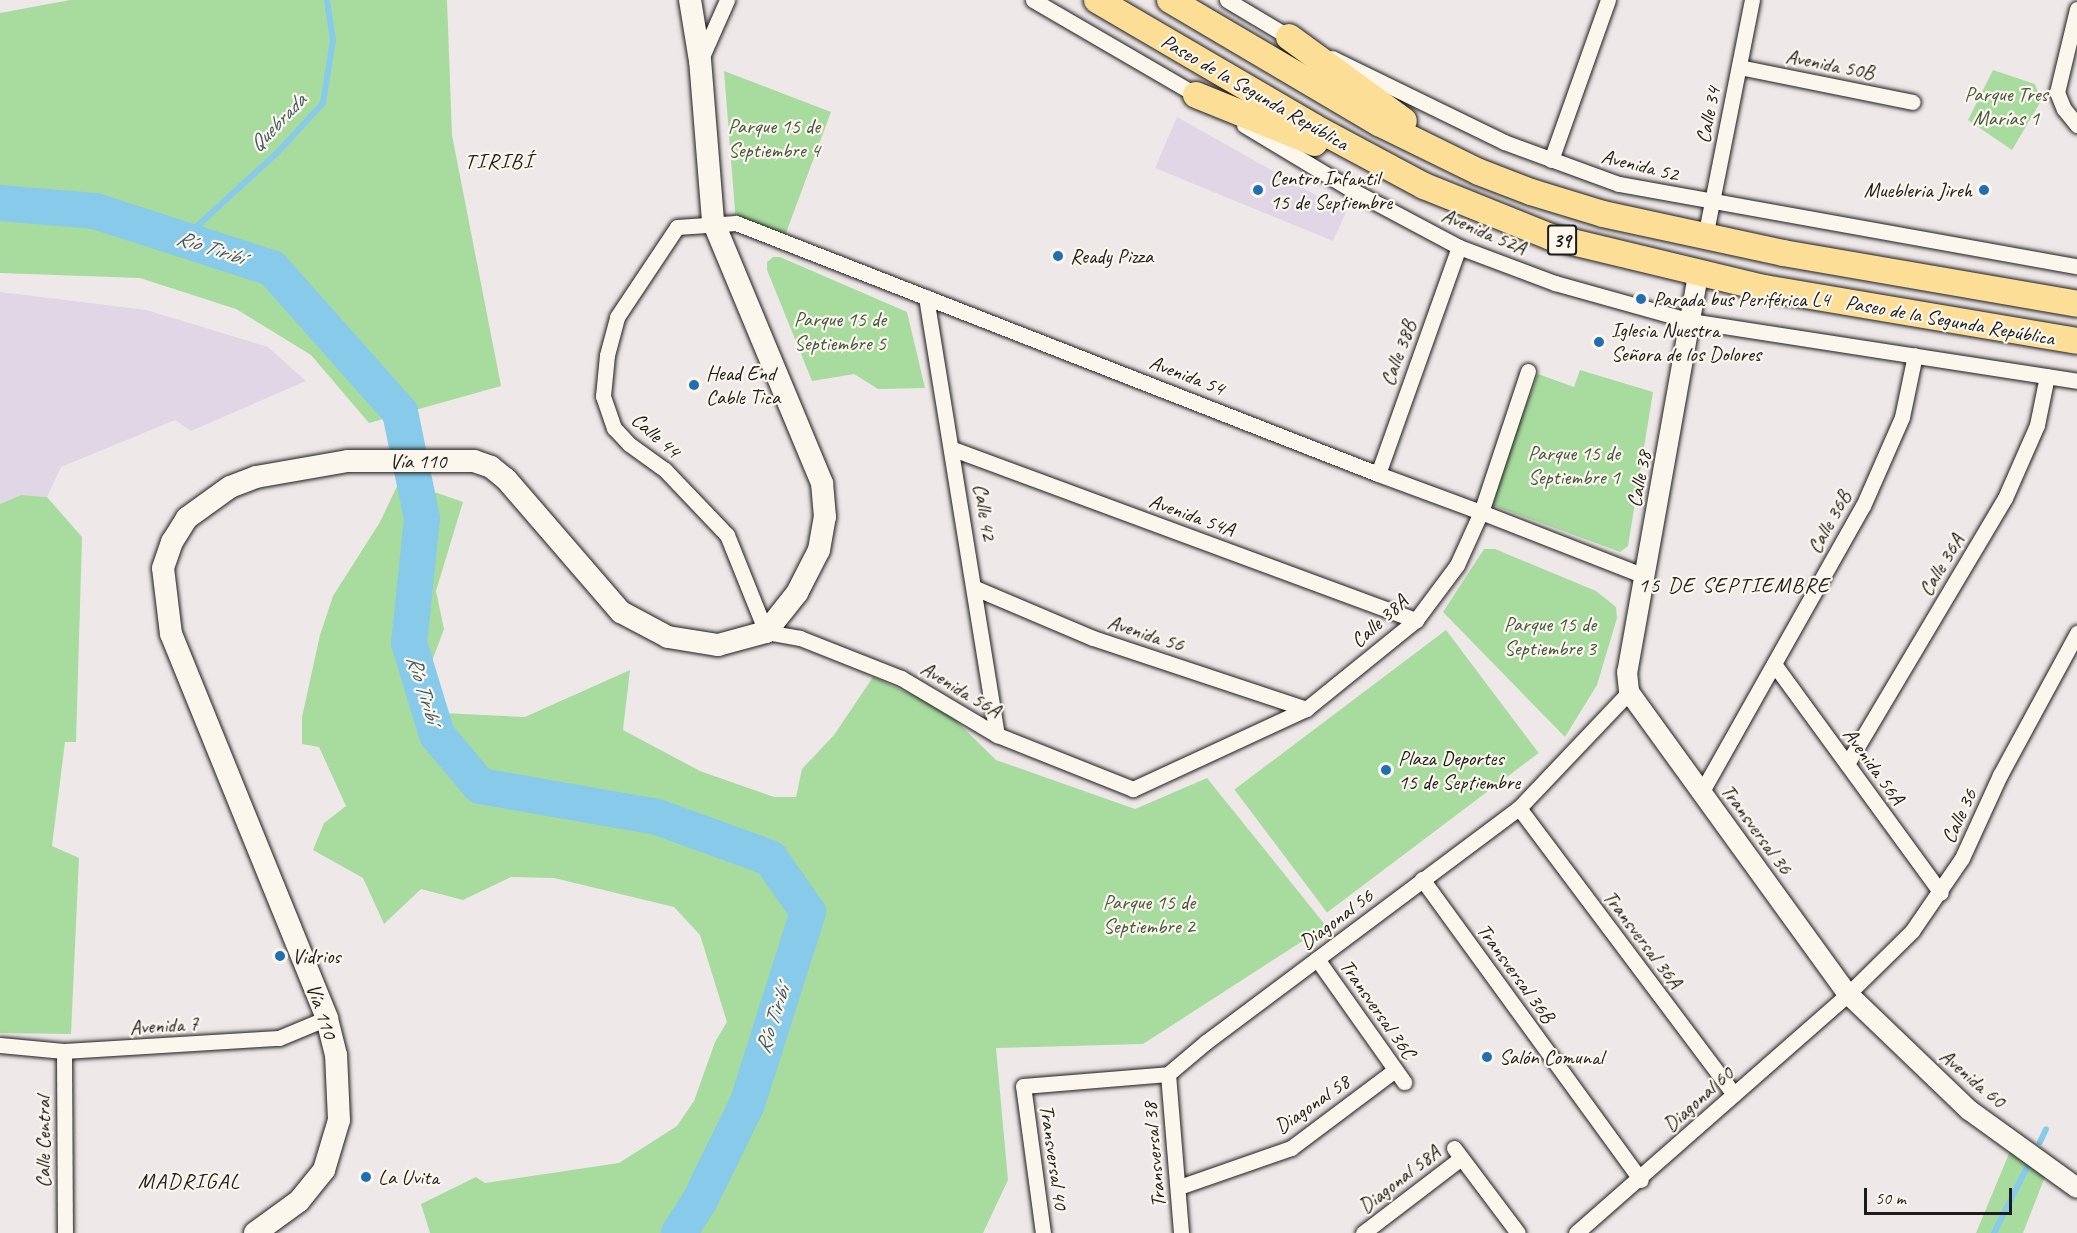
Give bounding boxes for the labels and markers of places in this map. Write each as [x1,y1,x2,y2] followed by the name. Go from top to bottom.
[1270,165,1392,215] place label: Centro Infantil 15 de Septiembre
[1864,177,1972,203] place label: Muebleria Jireh
[1251,183,1265,197] marker: Centro Infantil 15 de Septiembre
[1977,183,1991,197] marker: Muebleria Jireh
[1070,243,1152,269] place label: Ready Pizza
[1051,249,1065,263] marker: Ready Pizza
[1653,286,1829,312] place label: Parada bus Periférica L4
[1634,292,1648,306] marker: Parada bus Periférica L4
[1611,317,1761,367] place label: Iglesia Nuestra Señora de los Dolores
[1592,335,1606,349] marker: Iglesia Nuestra Señora de los Dolores
[706,360,779,410] place label: Head End Cable Tica
[687,378,701,392] marker: Head End Cable Tica
[1398,745,1520,795] place label: Plaza Deportes 15 de Septiembre
[1379,763,1393,777] marker: Plaza Deportes 15 de Septiembre
[292,943,341,969] place label: Vidrios
[273,949,287,963] marker: Vidrios
[1499,1044,1602,1070] place label: Salón Comunal
[1480,1050,1494,1064] marker: Salón Comunal
[378,1164,439,1190] place label: La Uvita
[359,1170,373,1184] marker: La Uvita

